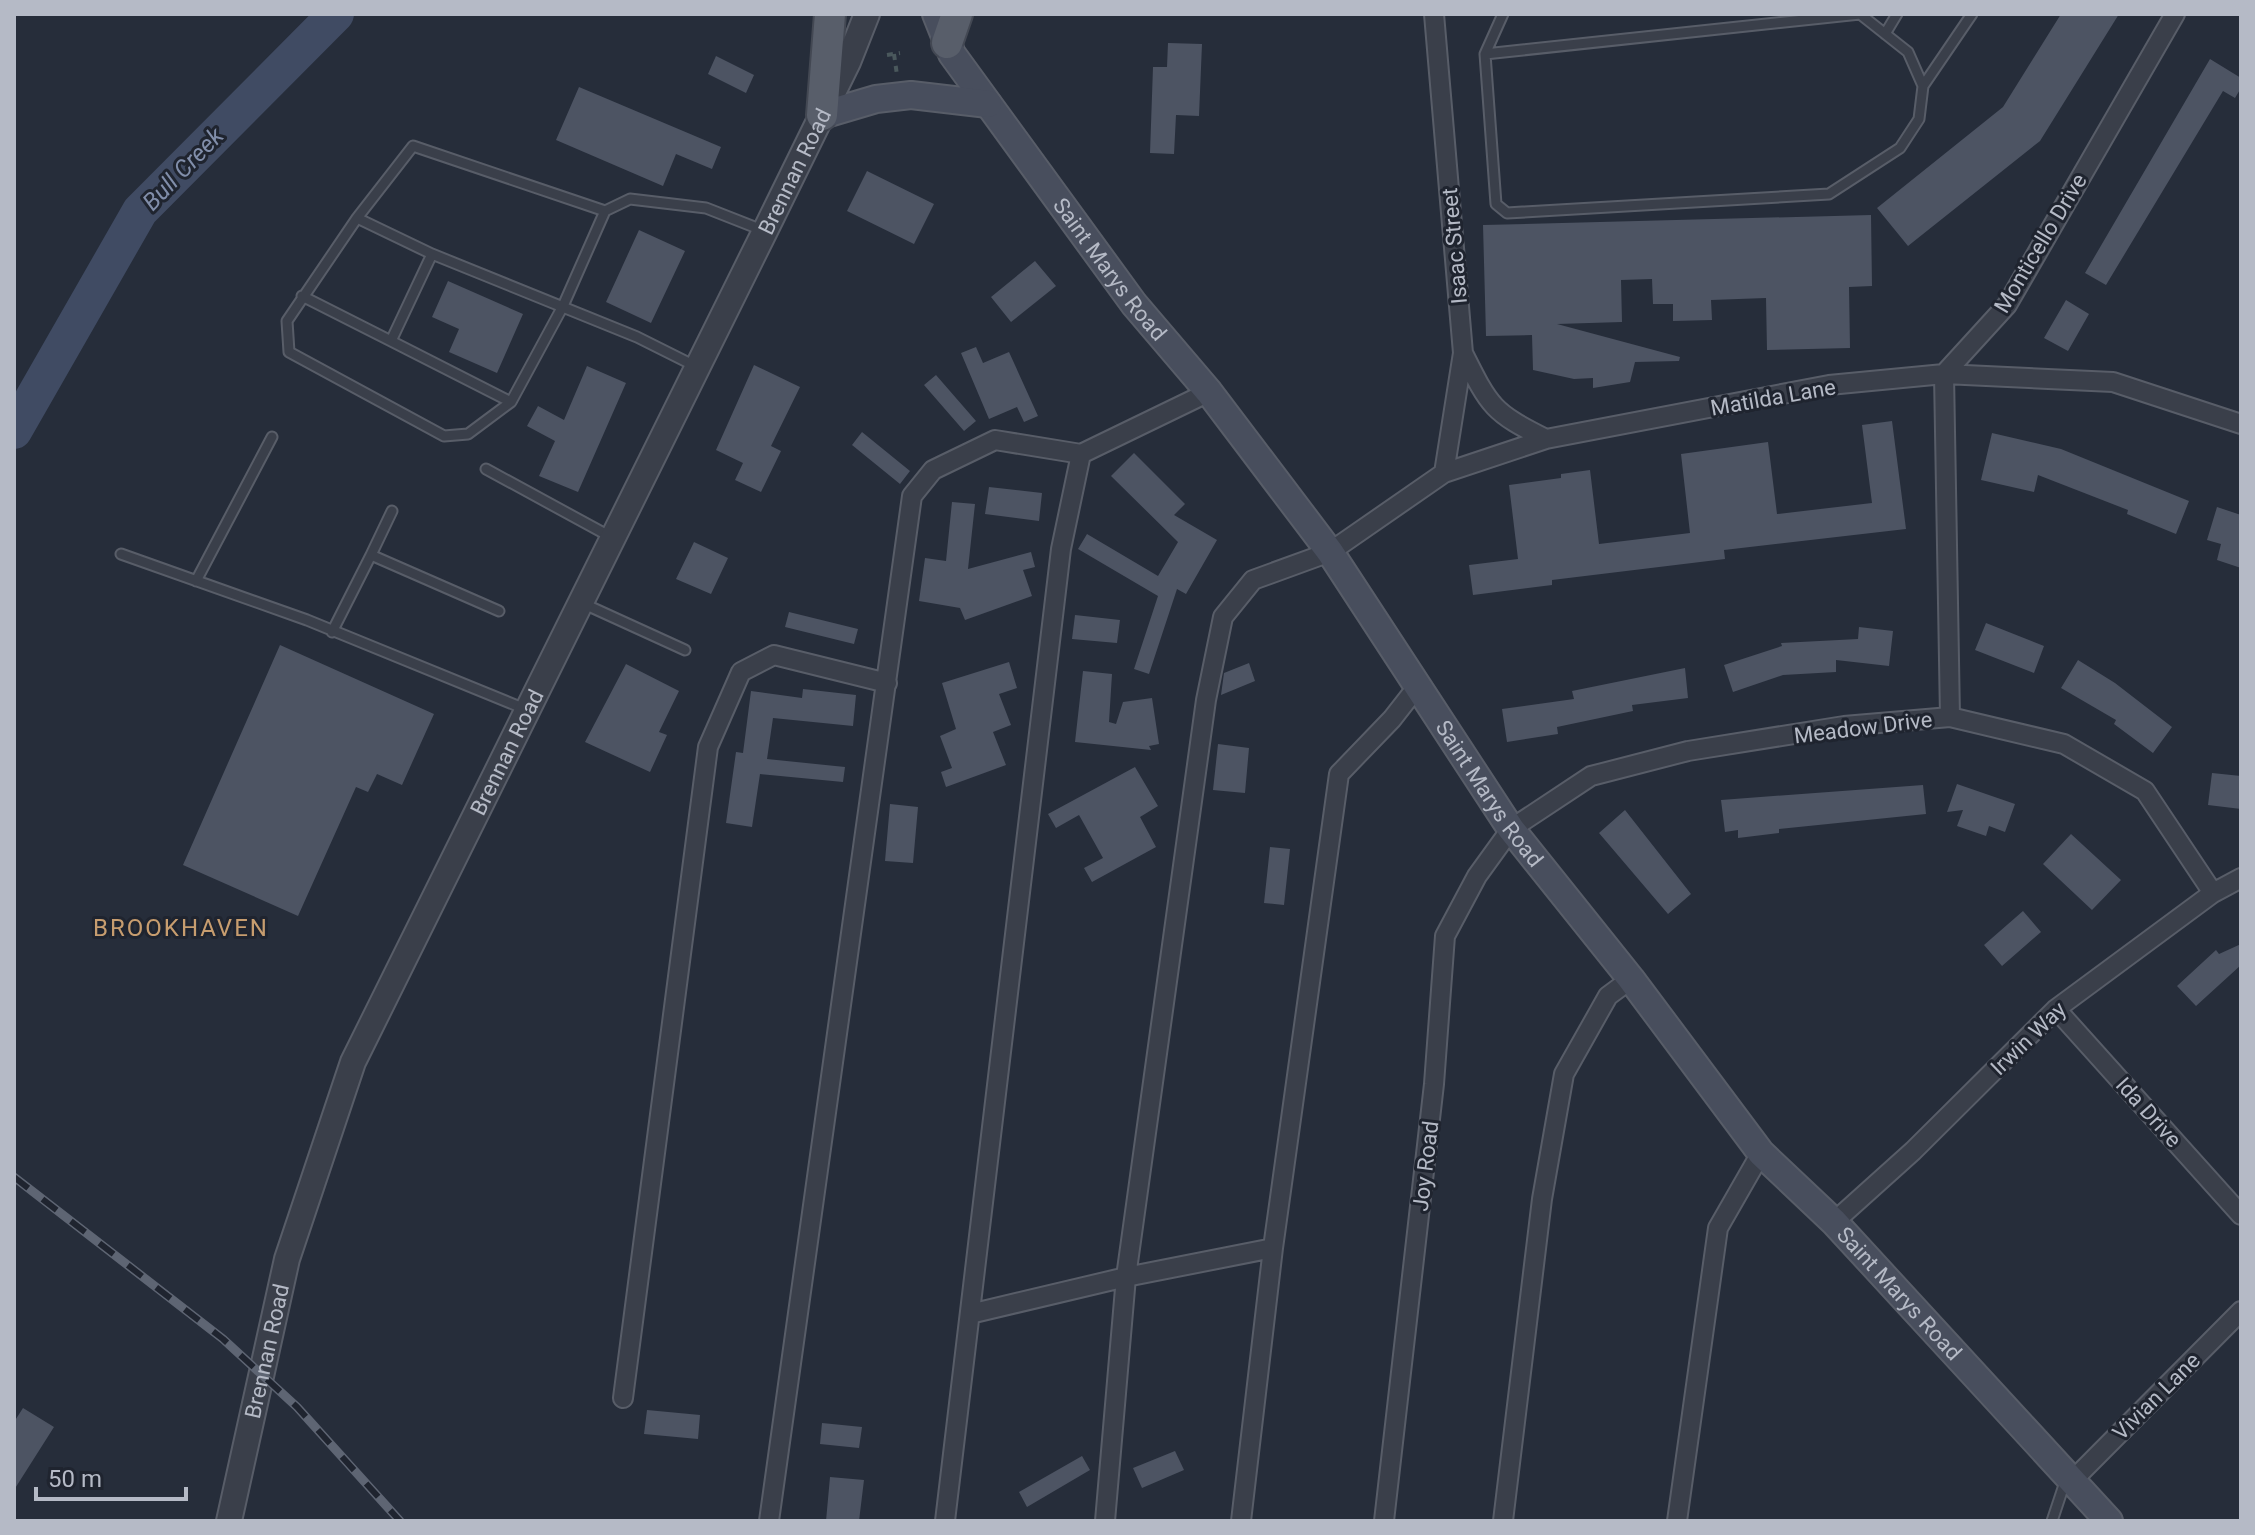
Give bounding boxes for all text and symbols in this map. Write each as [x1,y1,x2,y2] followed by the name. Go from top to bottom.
[753,105,836,239] street label: Brennan Road
[137,121,230,216] water label: Bull Creek
[1989,169,2092,317] street label: Monticello Drive
[1437,187,1472,305] street label: Isaac Street
[1048,193,1171,346] street label: Saint Marys Road
[1709,374,1838,421] street label: Matilda Lane
[465,685,549,819] street label: Brennan Road
[1792,707,1934,748] street label: Meadow Drive
[1430,716,1548,872] street label: Saint Marys Road
[93,914,269,942] district label: BROOKHAVEN
[1986,996,2071,1080] street label: Irwin Way
[2111,1072,2186,1152] street label: Ida Drive
[1408,1119,1443,1213] street label: Joy Road
[1832,1222,1967,1365] street label: Saint Marys Road
[240,1282,294,1421] street label: Brennan Road
[2108,1348,2205,1445] street label: Vivian Lane
[36,1451,186,1501] scale bar
[48,1465,102,1493] text: 50 m

